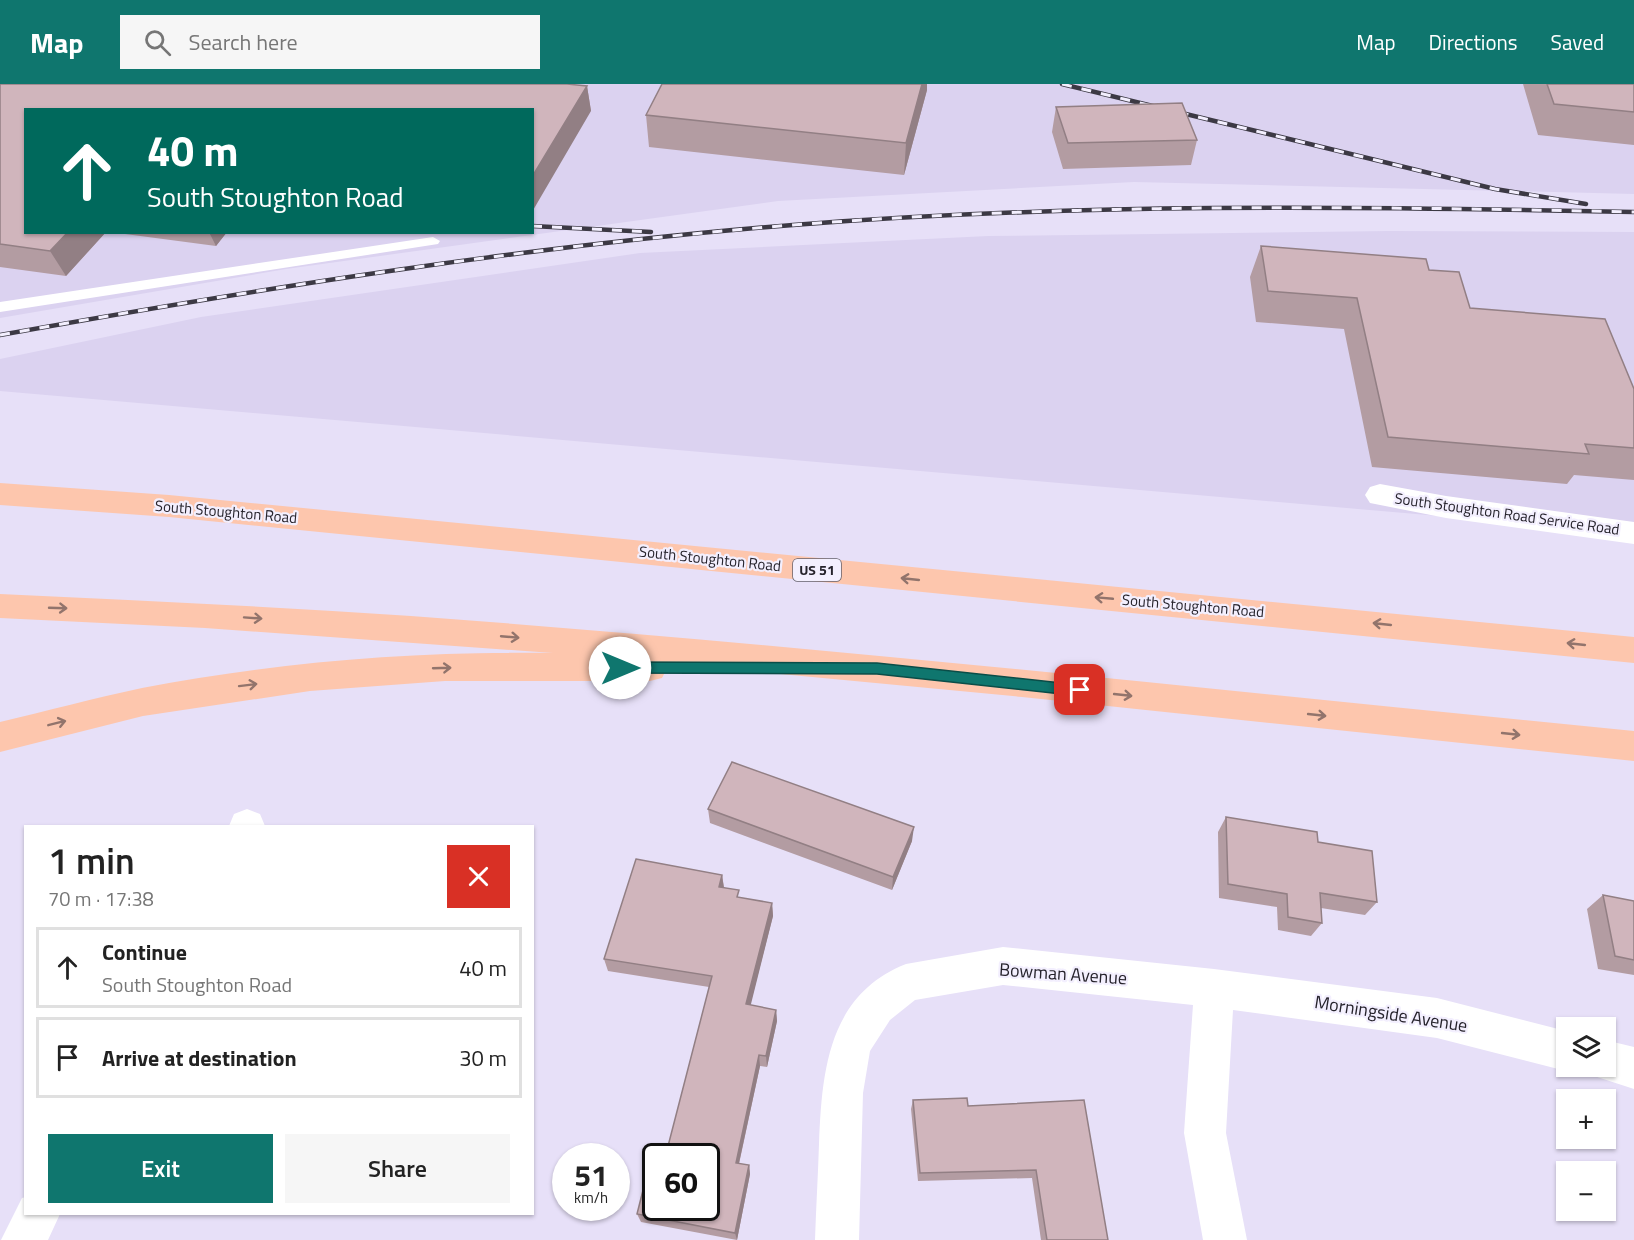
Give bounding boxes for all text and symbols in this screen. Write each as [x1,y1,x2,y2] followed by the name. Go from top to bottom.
[120,15,540,69] search box
[30,21,84,64] text: Map
[189,25,298,59] text: Search here
[141,26,174,59] icon: search
[1356,26,1396,58] text: Map
[1429,26,1518,58] text: Directions
[1551,26,1604,58] text: Saved
[147,118,239,182] text: 40 m
[48,132,126,210] icon: ahead
[147,176,404,217] text: South Stoughton Road
[1393,486,1621,541] street label: South Stoughton Road Service Road
[154,494,298,529] street label: South Stoughton Road
[638,540,782,577] street label: South Stoughton Road
[793,559,841,581] road number: US 51
[900,574,920,585] one-way arrow
[1121,588,1265,623] street label: South Stoughton Road
[1095,592,1115,603] one-way arrow
[48,602,68,614] one-way arrow
[243,612,263,623] one-way arrow
[1372,618,1392,629] one-way arrow
[500,631,520,642] one-way arrow
[588,636,652,700] position arrow
[1566,638,1586,649] one-way arrow
[431,663,451,674] one-way arrow
[1054,664,1105,715] pin
[1063,673,1096,706] icon: arrive
[237,679,257,690] one-way arrow
[1113,690,1133,701] one-way arrow
[1307,710,1327,721] one-way arrow
[47,716,66,728] one-way arrow
[1501,729,1521,740] one-way arrow
[48,833,135,888] text: 1 min
[447,845,510,908] button: close
[48,883,154,914] text: 70 m · 17:38
[102,935,187,969] text: Continue
[51,951,84,984] icon: ahead
[459,951,507,985] text: 40 m
[998,956,1128,991] street label: Bowman Avenue
[102,969,292,1000] text: South Stoughton Road
[1313,988,1469,1039] street label: Morningside Avenue
[1556,1017,1616,1221] map controls
[1556,1017,1616,1077] button: layers
[51,1041,84,1074] icon: arrive
[102,1041,297,1075] text: Arrive at destination
[459,1041,507,1075] text: 30 m
[1556,1089,1616,1149] button: +
[48,1134,273,1203] button: Exit
[285,1134,510,1203] button: Share
[642,1143,720,1221] speed limit sign: 60
[574,1152,608,1198] text: 51
[1556,1161,1616,1221] button: −
[574,1186,608,1209] text: km/h

